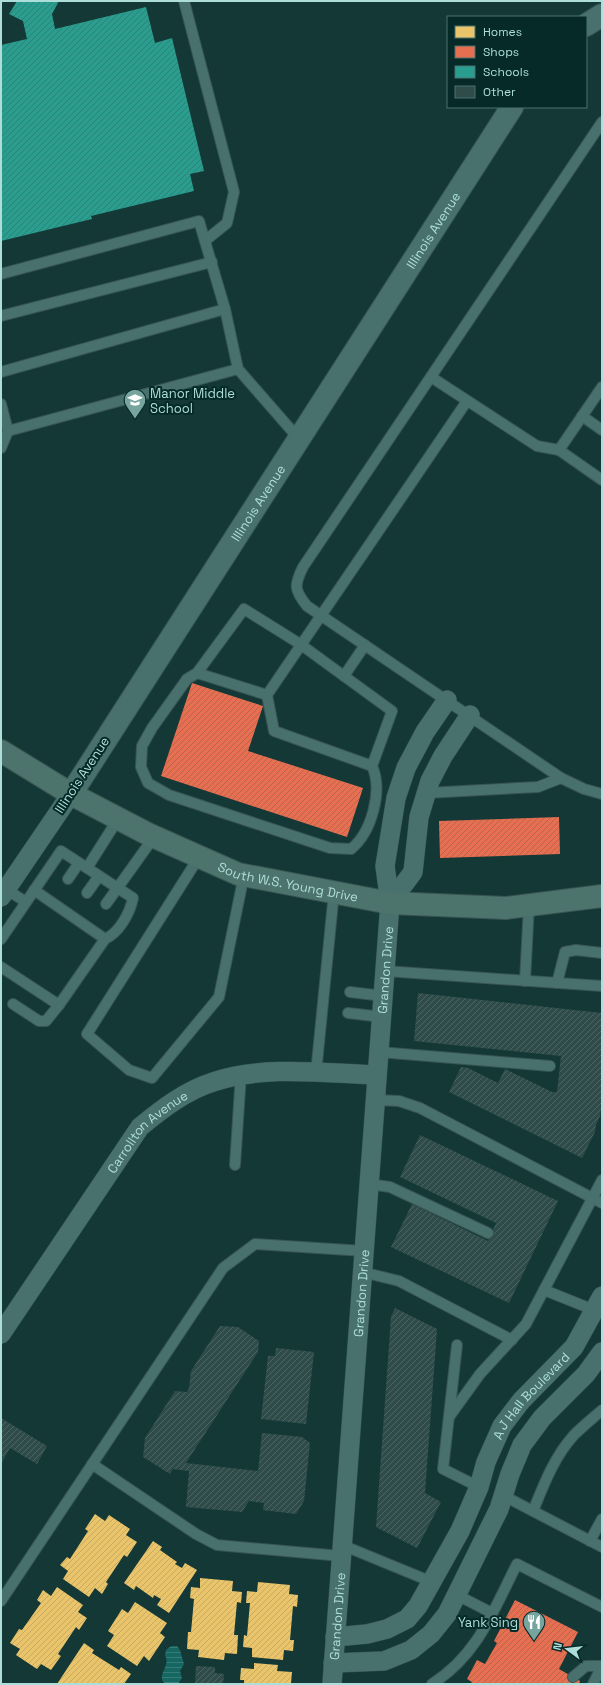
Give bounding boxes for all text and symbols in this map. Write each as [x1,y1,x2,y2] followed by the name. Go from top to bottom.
[447,16,587,108] legend
[483,24,522,40] text: Homes
[483,44,519,60] text: Shops
[483,64,529,80] text: Schools
[483,84,516,100] text: Other
[402,189,464,272] street label: Illinois Avenue
[150,385,235,417] place label: Manor Middle School
[122,387,148,420] school or university icon: Manor Middle School
[227,461,289,544] street label: Illinois Avenue
[51,734,113,816] street label: Illinois Avenue
[215,858,360,905] street label: South W.S. Young Drive
[373,926,397,1014] street label: Grandon Drive
[103,1086,191,1176] street label: Carrollton Avenue
[349,1249,373,1337] street label: Grandon Drive
[489,1348,573,1442] street label: A J Hall Boulevard
[325,1572,349,1661] street label: Grandon Drive
[521,1609,547,1642] restaurant icon: Yank Sing
[458,1614,518,1631] place label: Yank Sing
[547,1629,587,1669] north arrow
[550,1641,565,1652] text: N

